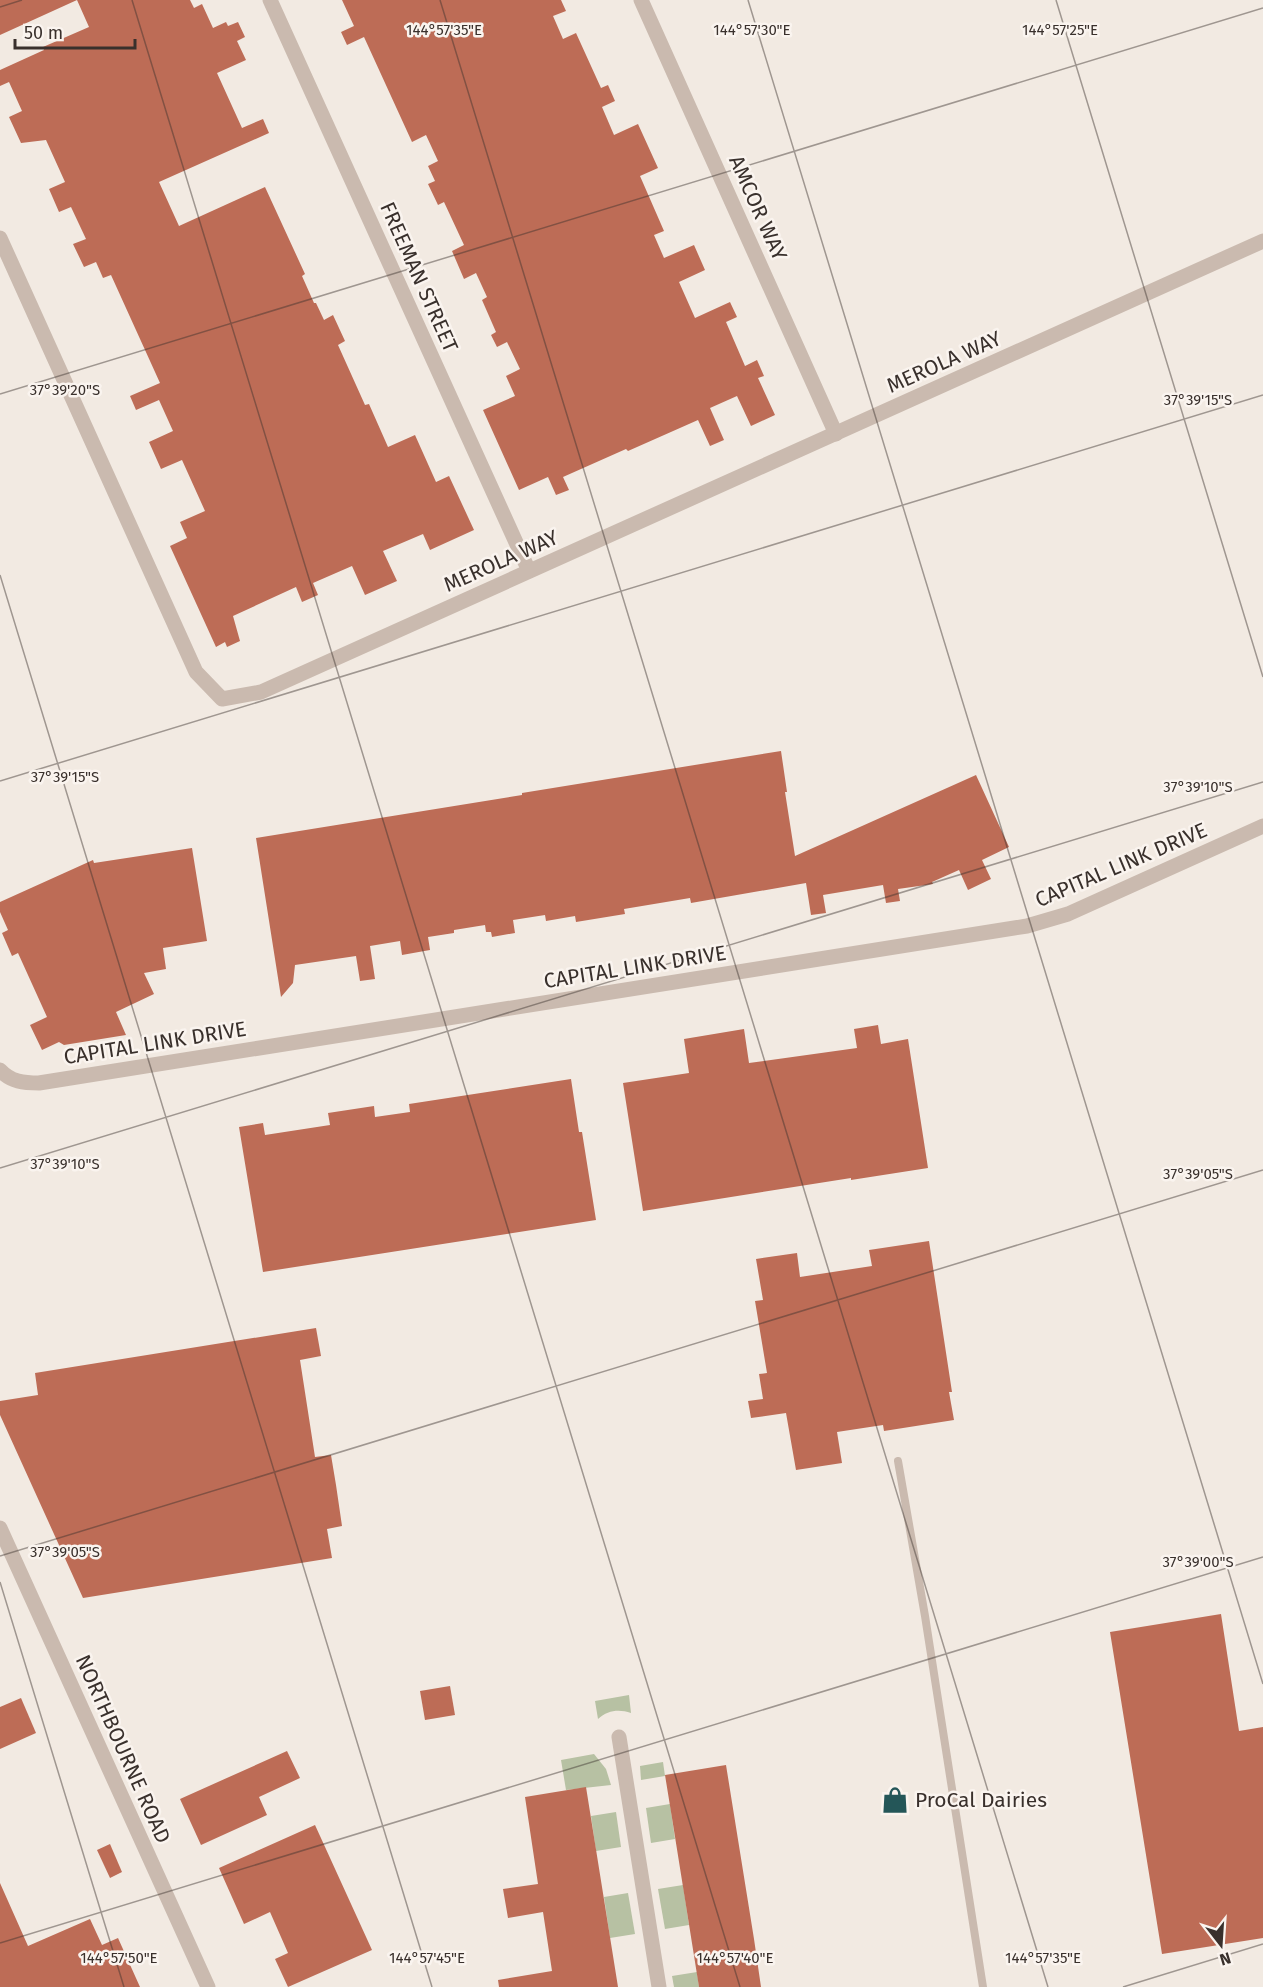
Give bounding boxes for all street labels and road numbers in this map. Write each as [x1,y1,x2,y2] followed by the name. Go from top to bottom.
[723,151,793,265] street label: AMCOR WAY
[374,198,464,356] street label: FREEMAN STREET
[883,325,1006,399] street label: MEROLA WAY
[440,524,563,598] street label: MEROLA WAY
[1031,817,1211,913] street label: CAPITAL LINK DRIVE
[542,940,728,994] street label: CAPITAL LINK DRIVE
[62,1016,248,1070] street label: CAPITAL LINK DRIVE
[70,1651,176,1847] street label: NORTHBOURNE ROAD

